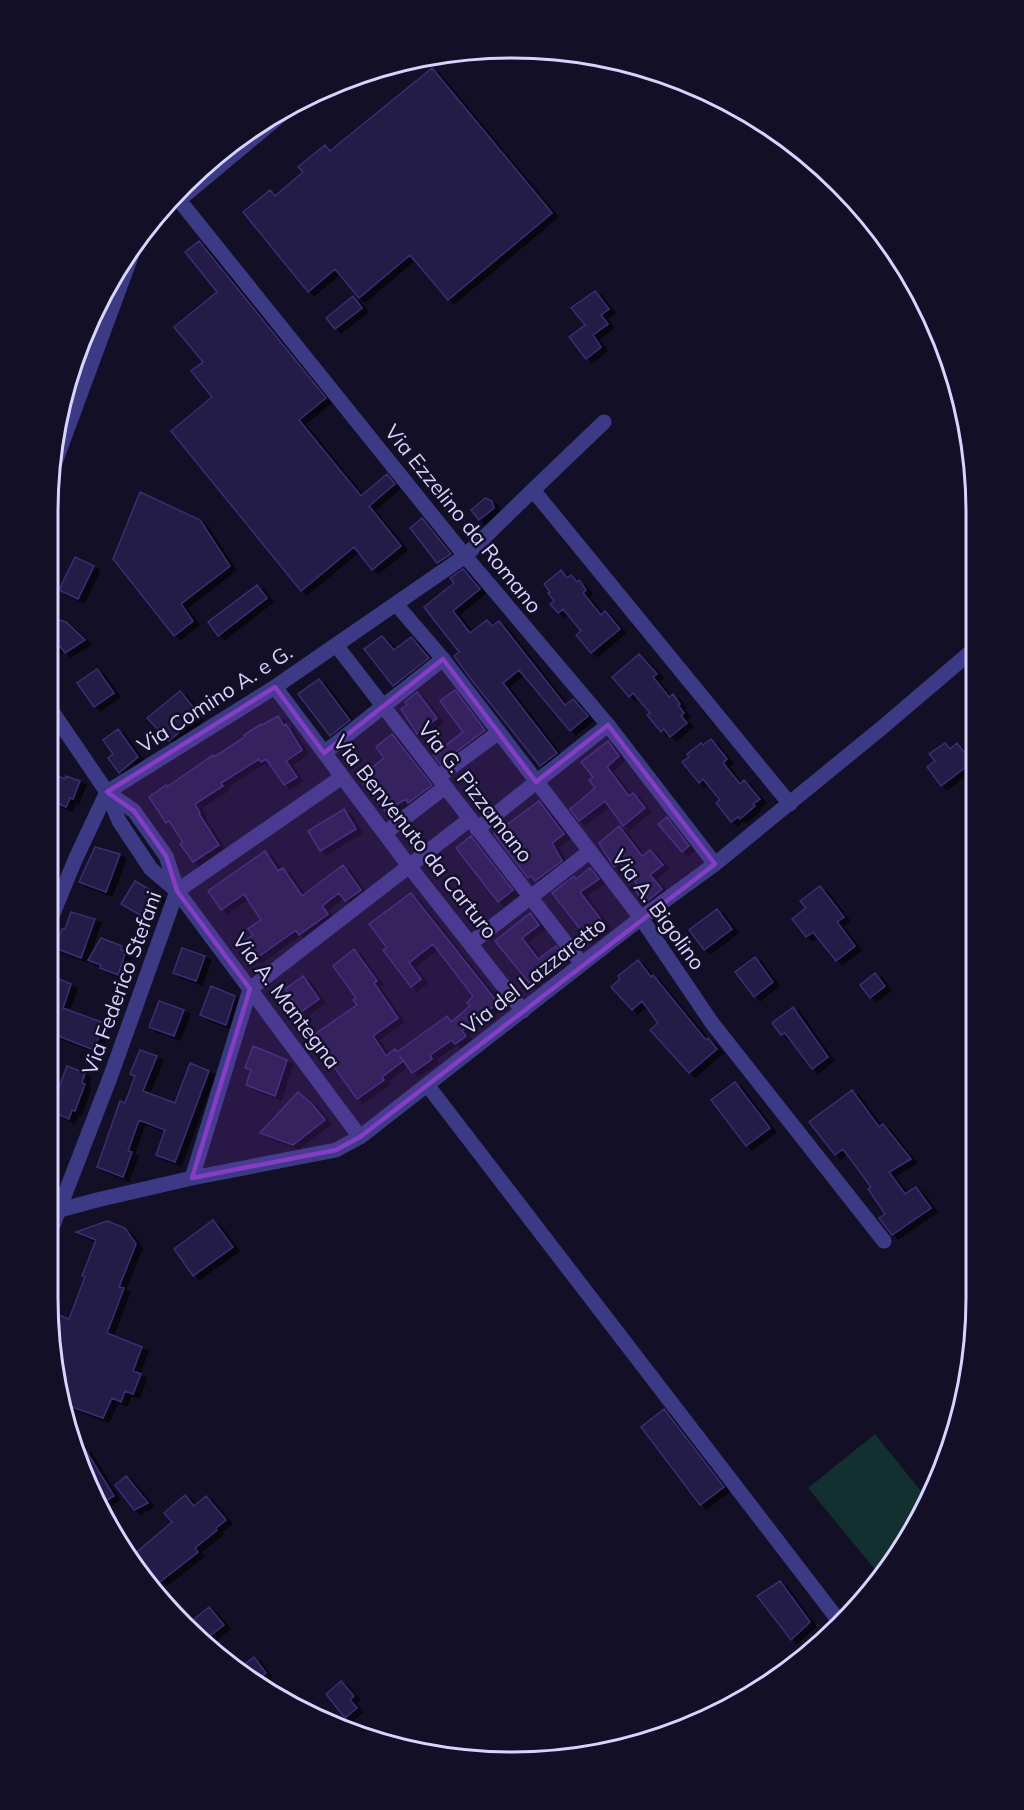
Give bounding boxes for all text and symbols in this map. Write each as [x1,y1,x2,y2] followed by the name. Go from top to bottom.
[380,419,548,618] street label: Via Ezzelino da Romano
[132,638,297,758] street label: Via Comino A. e G.
[413,716,539,867] street label: Via G. Pizzamano
[328,729,503,944] street label: Via Benvenuto da Carturo
[607,844,711,975] street label: Via A. Bigolino
[76,887,166,1078] street label: Via Federico Stefani
[456,911,611,1040] street label: Via del Lazzaretto
[227,927,346,1073] street label: Via A. Mantegna

